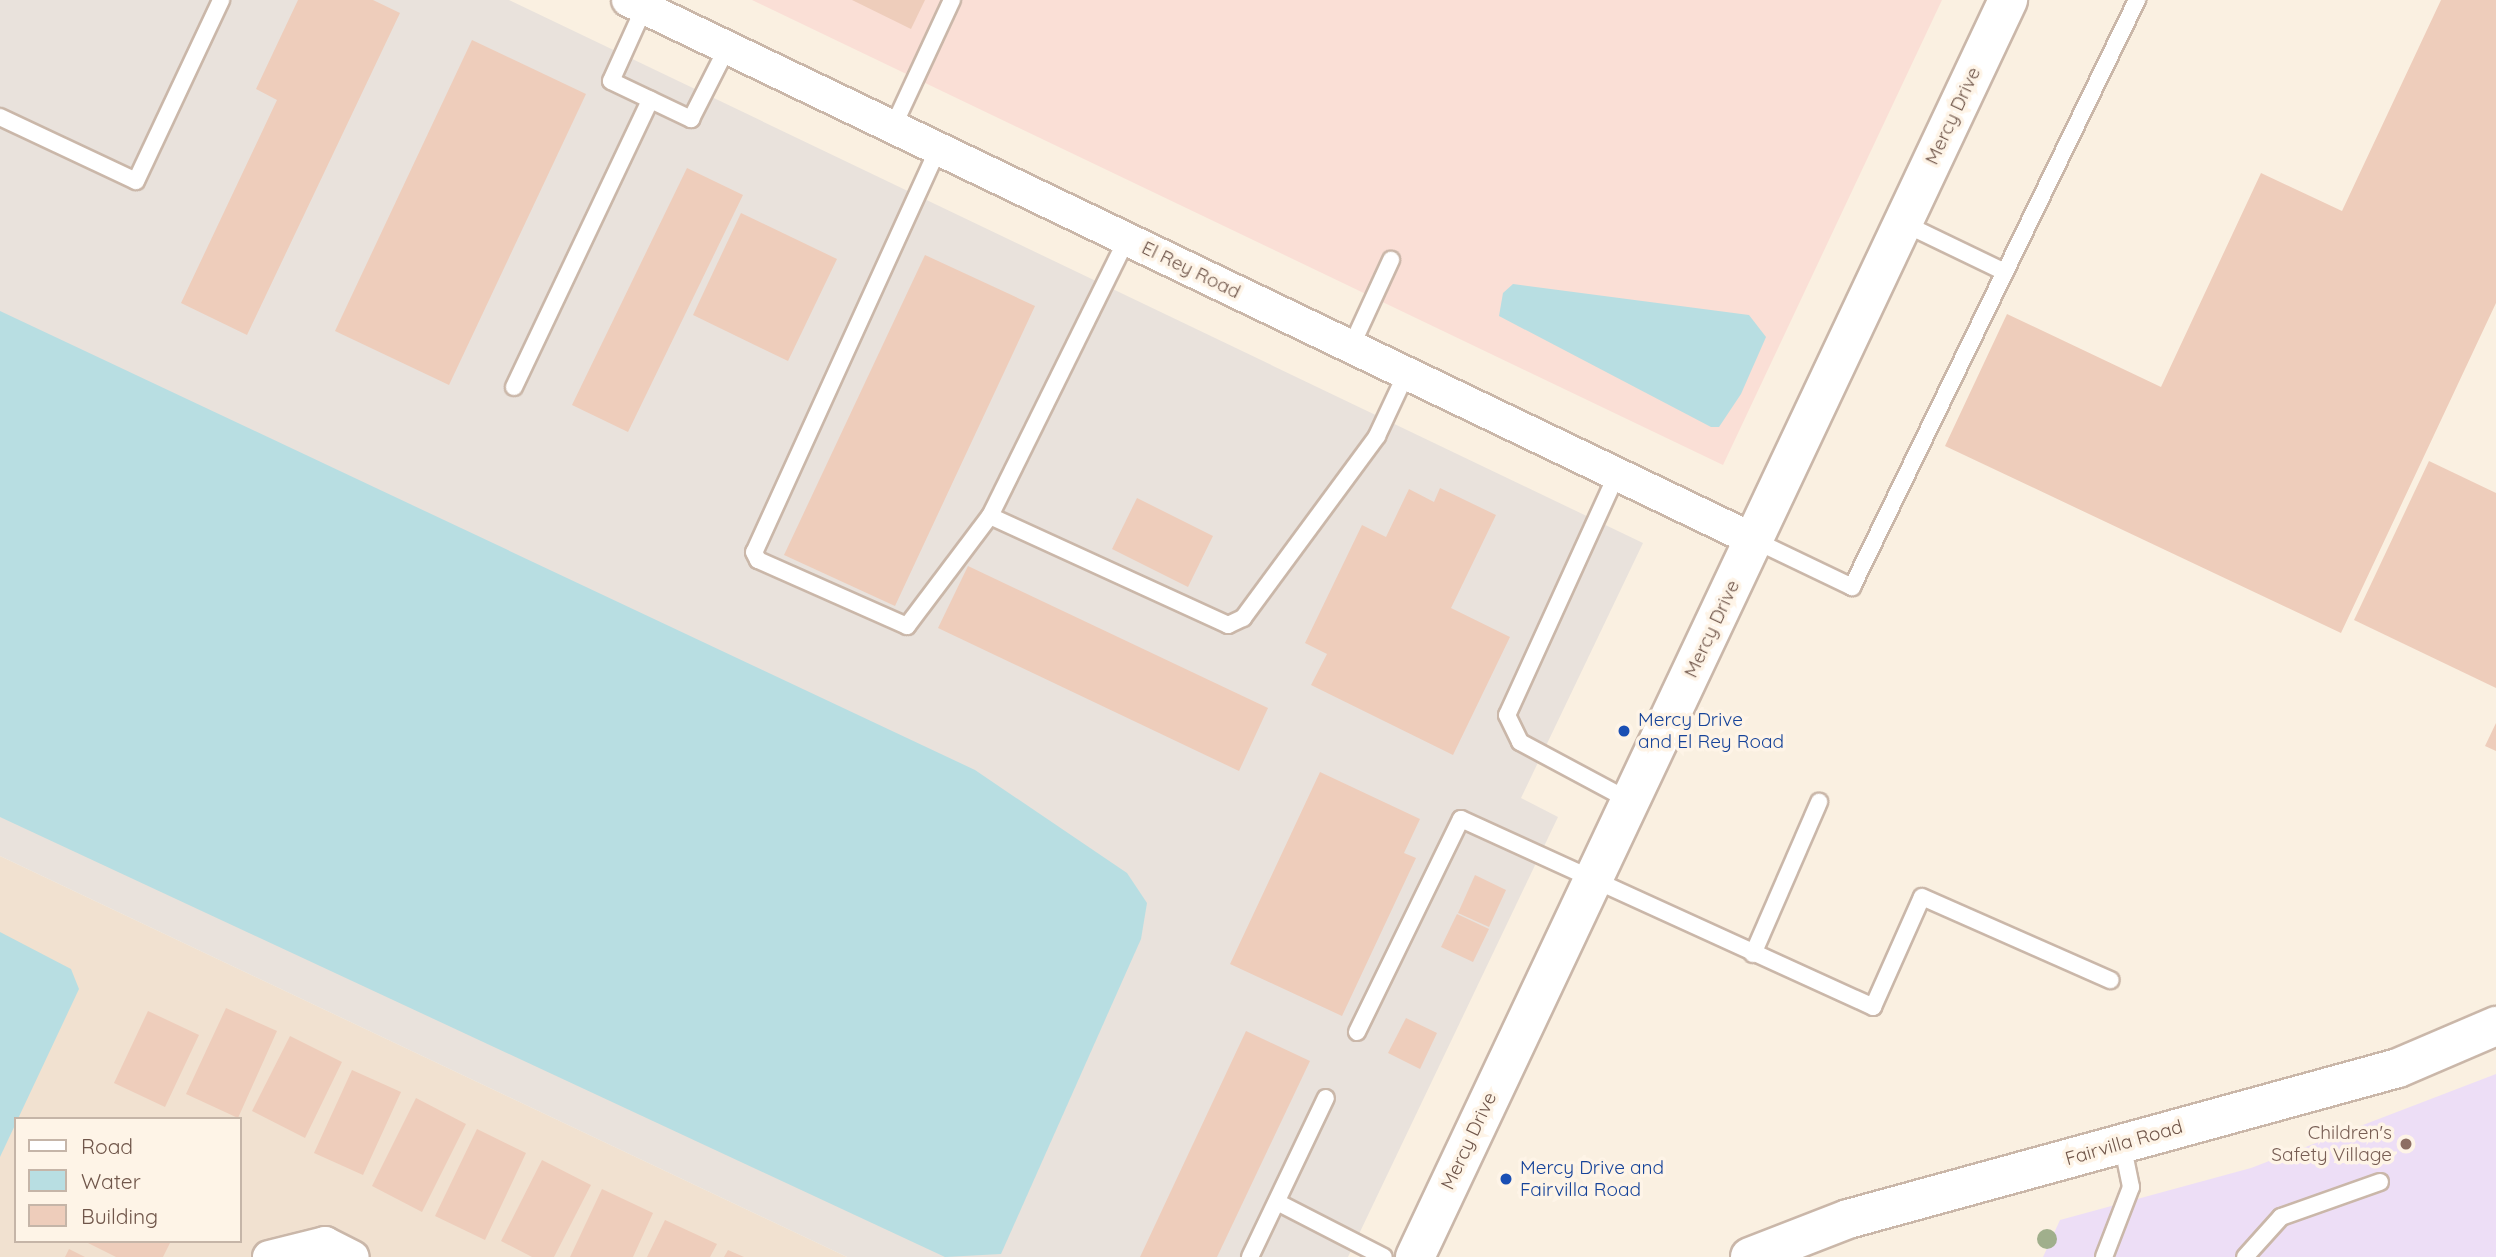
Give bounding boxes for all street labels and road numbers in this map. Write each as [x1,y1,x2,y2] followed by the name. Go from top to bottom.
[1921,64,1985,168] street label: Mercy Drive
[1138,236,1244,304] street label: El Rey Road
[1680,577,1744,681] street label: Mercy Drive
[1437,1089,1501,1193] street label: Mercy Drive
[2063,1115,2185,1171] street label: Fairvilla Road

